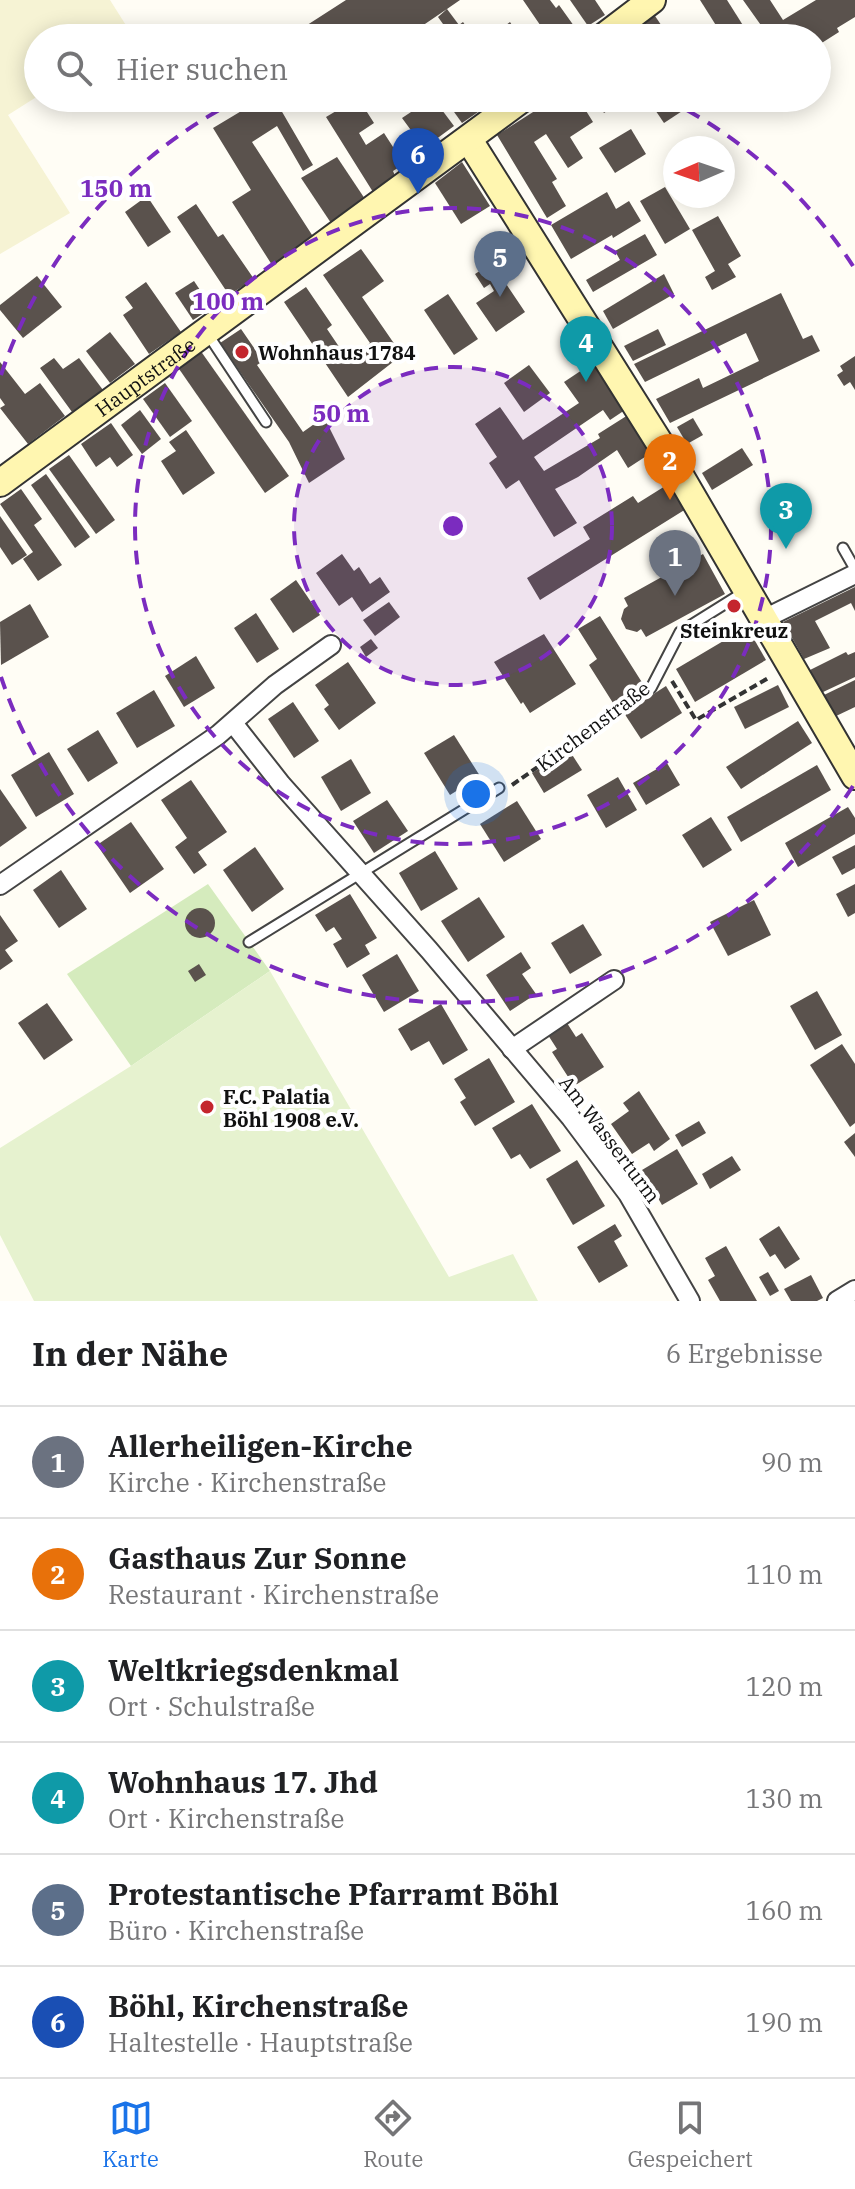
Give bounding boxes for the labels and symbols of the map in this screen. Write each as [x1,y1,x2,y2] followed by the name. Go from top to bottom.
[392,128,444,194] pin: 6
[663,136,735,208] north arrow
[80,172,152,204] text: 150 m
[474,231,526,297] pin: 5
[192,285,264,317] text: 100 m
[560,316,612,382] pin: 4
[89,330,201,422] street label: Hauptstraße
[258,339,416,366] place label: Wohnhaus 1784
[233,343,251,361] marker: Wohnhaus 1784
[312,397,370,429] text: 50 m
[644,434,696,500] pin: 2
[760,483,812,549] pin: 3
[439,512,467,540] centre of rings
[649,530,701,596] pin: 1
[725,597,743,615] marker: Steinkreuz
[680,617,788,644] place label: Steinkreuz
[531,674,655,778] street label: Kirchenstraße
[456,774,496,814] your location
[553,1070,667,1208] street label: Am Wasserturm
[223,1083,359,1133] place label: F.C. Palatia Böhl 1908 e.V.
[198,1098,216,1116] marker: F.C. Palatia Böhl 1908 e.V.

